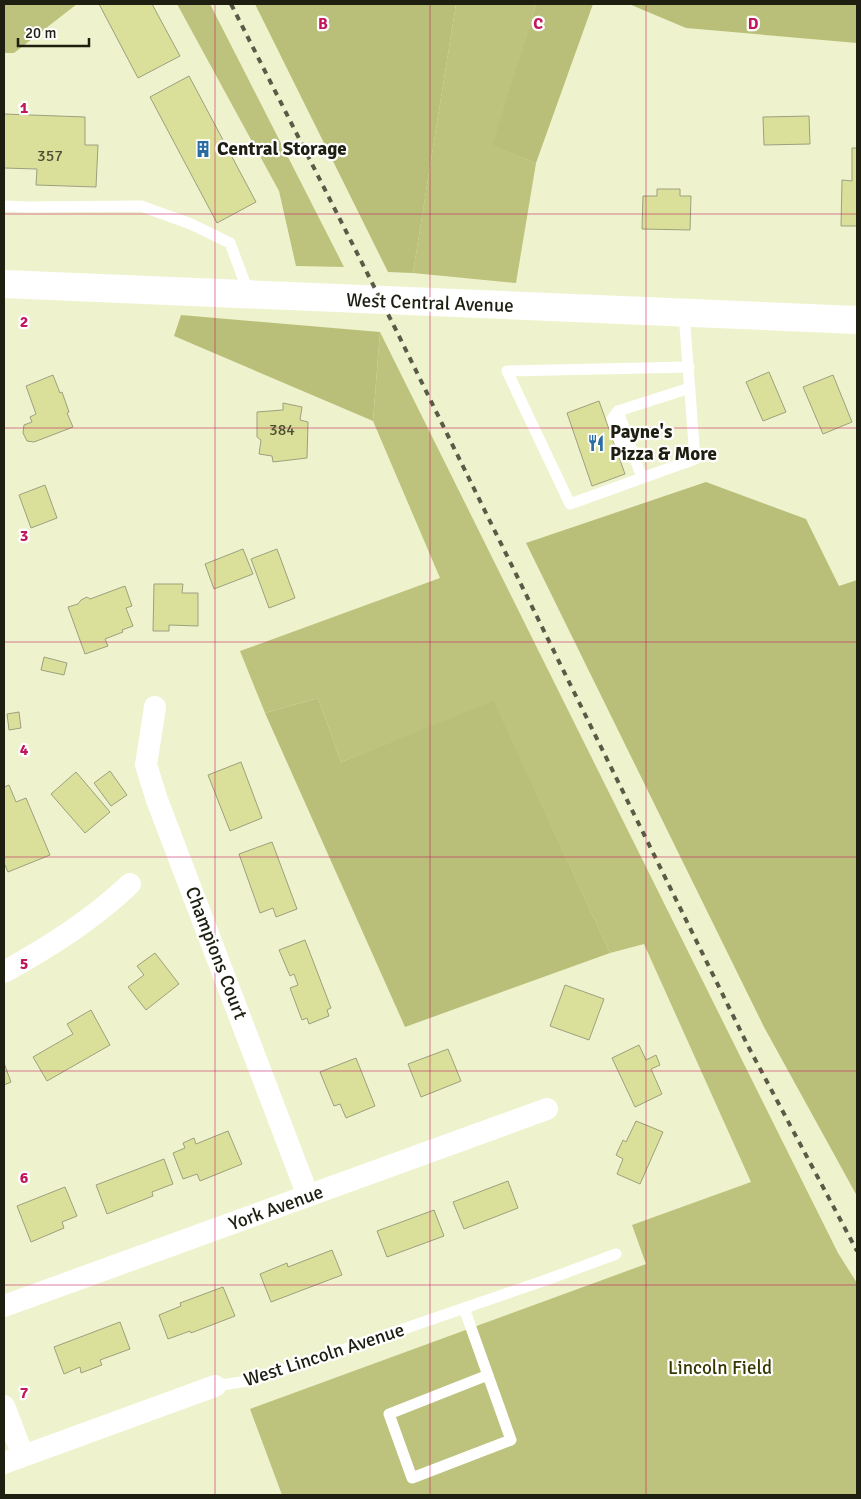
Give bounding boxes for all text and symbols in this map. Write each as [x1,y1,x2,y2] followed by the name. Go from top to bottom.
[318,14,328,34] text: B
[533,14,543,34] text: C
[748,14,759,34] text: D
[18,15,89,47] scale bar
[25,24,56,42] text: 20 m
[20,98,29,118] text: 1
[217,137,347,161] place label: Central Storage
[193,139,213,159] building icon: Central Storage
[37,146,63,166] house number: 357
[346,288,514,318] street label: West Central Avenue
[20,312,28,332] text: 2
[269,420,295,440] house number: 384
[610,420,717,466] place label: Payne's Pizza & More
[586,433,606,453] restaurant icon: Payne's Pizza & More
[20,526,28,546] text: 3
[20,740,29,760] text: 4
[180,883,252,1023] street label: Champions Court
[20,954,28,974] text: 5
[20,1168,29,1188] text: 6
[226,1180,326,1236] street label: York Avenue
[241,1318,407,1392] street label: West Lincoln Avenue
[668,1356,772,1380] park label: Lincoln Field
[20,1383,29,1403] text: 7

